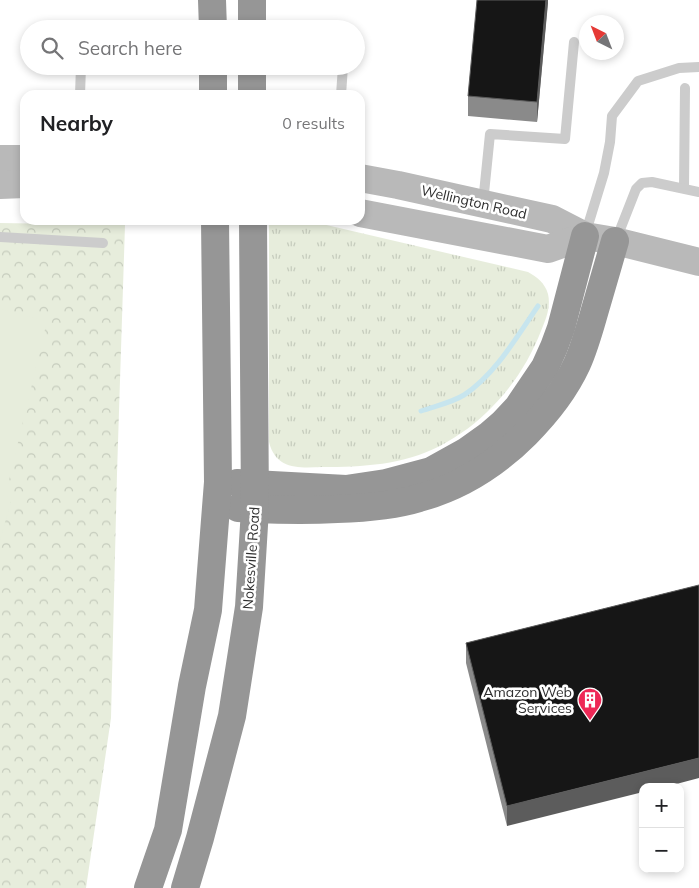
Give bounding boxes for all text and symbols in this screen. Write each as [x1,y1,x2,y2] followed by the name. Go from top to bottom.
[579,15,624,60] north arrow
[20,20,365,75] search box
[38,34,66,62] icon: search
[78,36,182,60] text: Search here
[40,110,113,136] text: Nearby
[282,113,345,133] text: 0 results
[419,181,529,223] street label: Wellington Road
[238,506,264,610] street label: Nokesville Road
[483,683,572,717] place label: Amazon Web Services
[577,687,603,721] building icon: Amazon Web Services
[639,783,684,873] map controls
[639,783,684,828] button: +
[639,828,684,873] button: −

